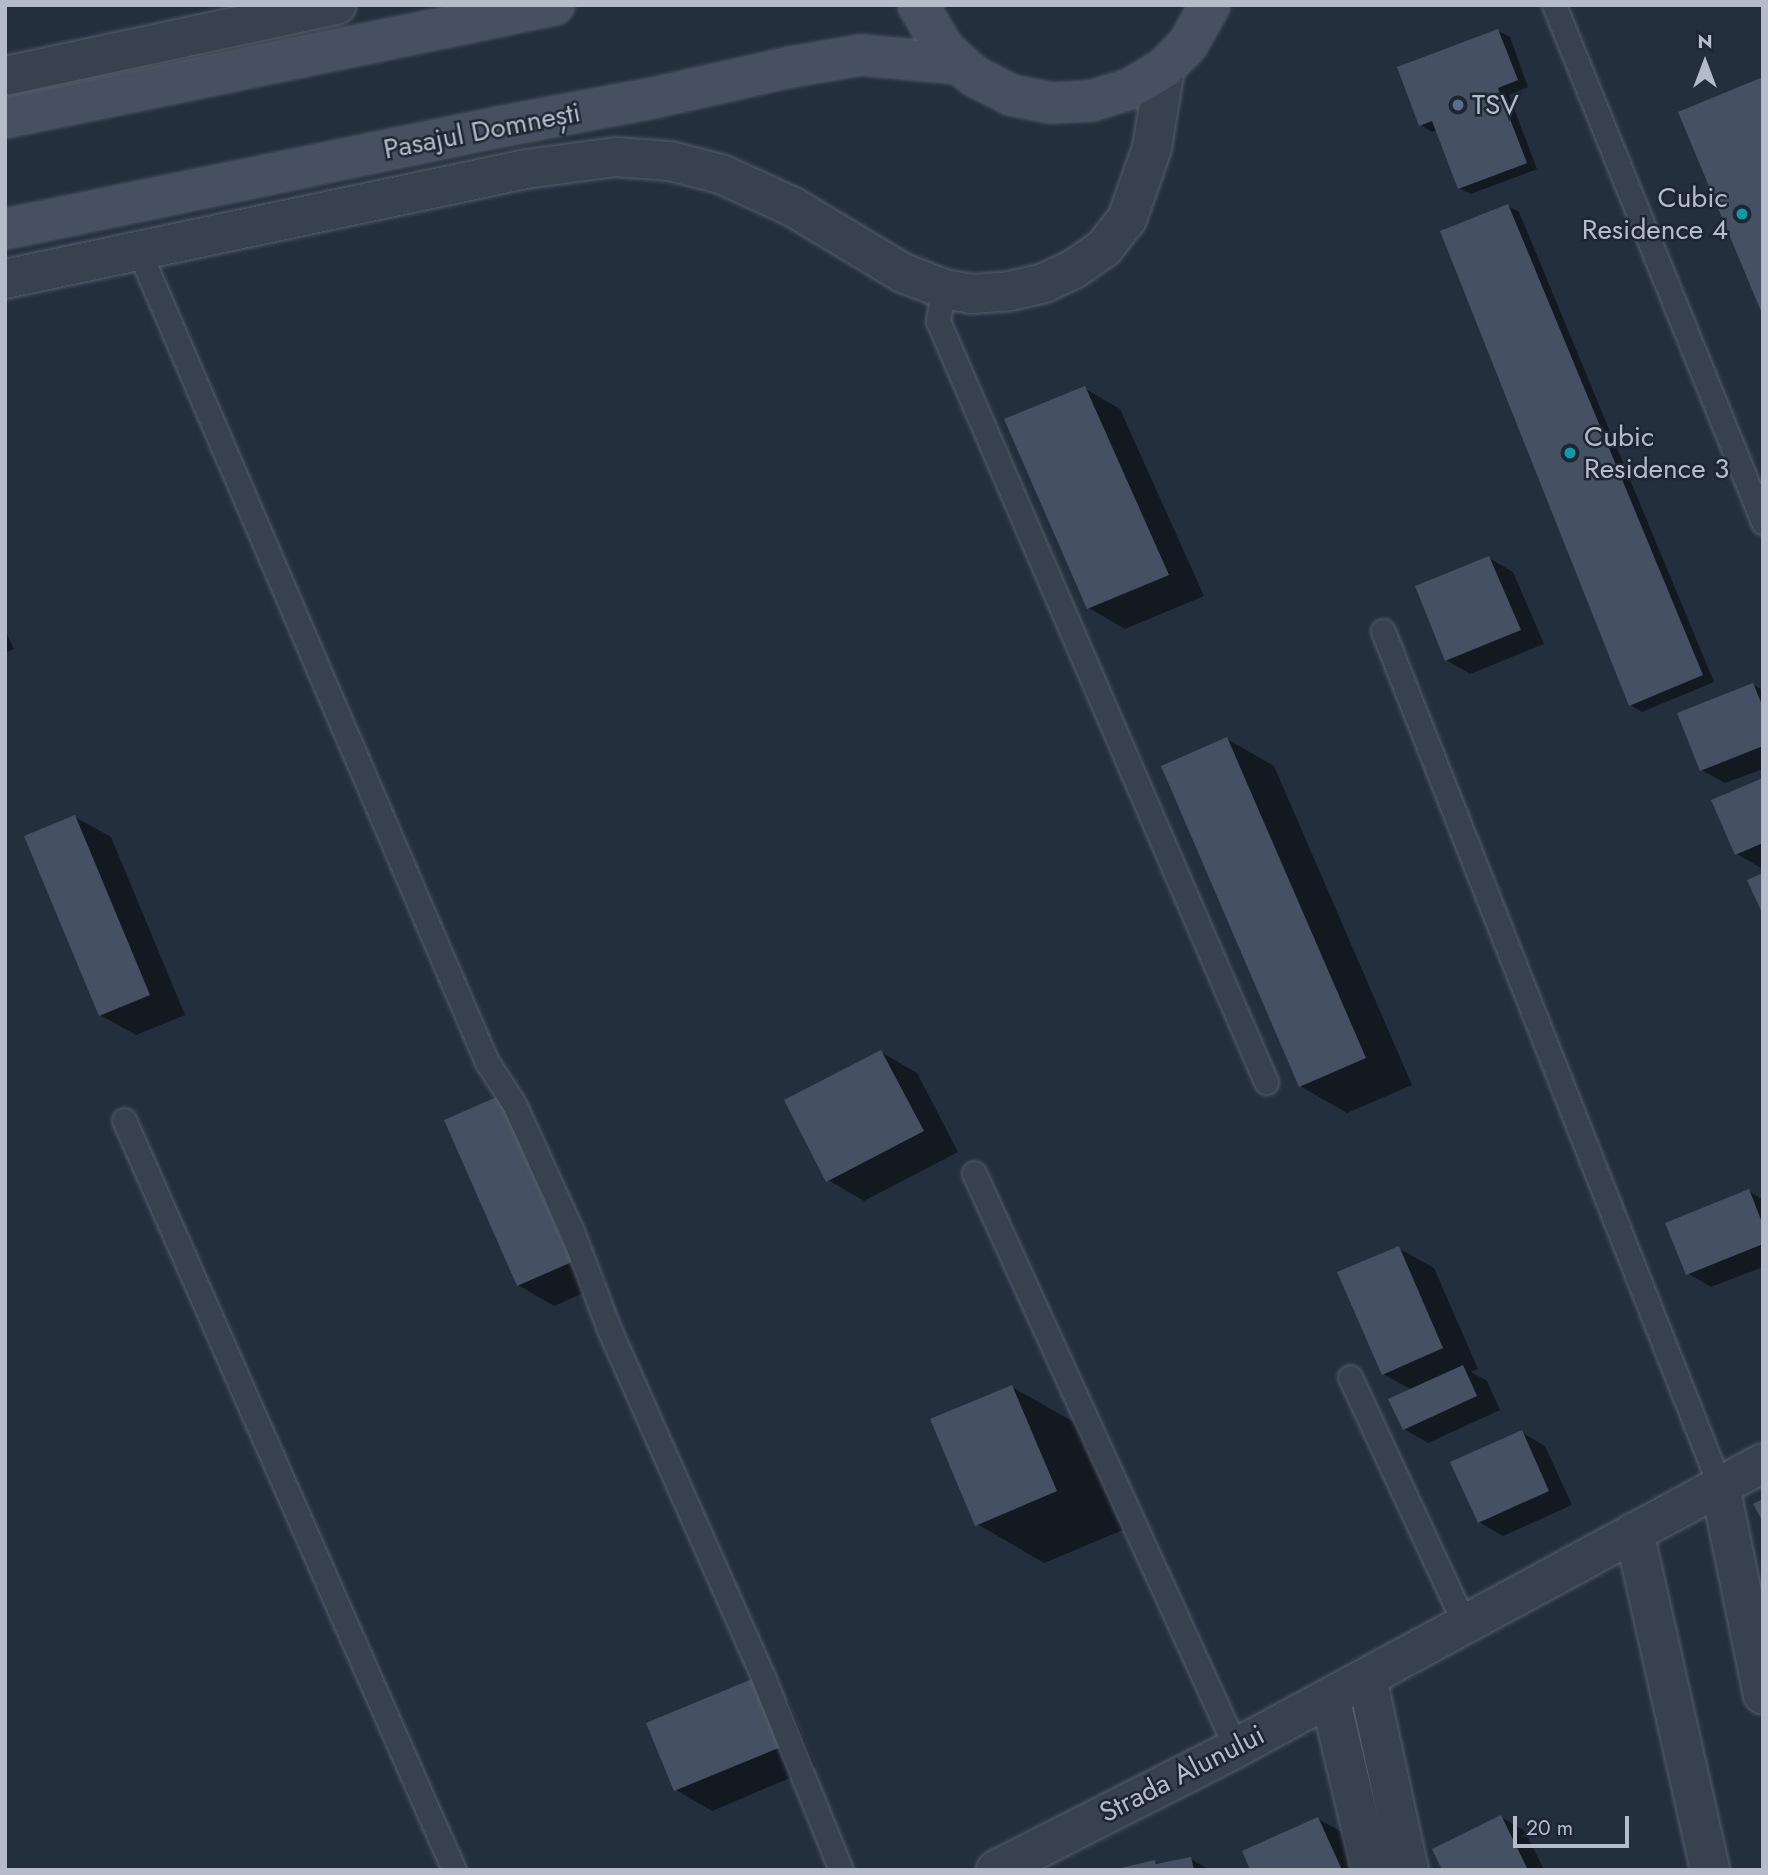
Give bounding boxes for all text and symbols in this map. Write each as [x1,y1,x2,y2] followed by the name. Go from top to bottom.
[1670,28,1740,98] north arrow
[1697,28,1713,55] text: N
[1472,88,1519,122] place label: TSV
[381,95,583,167] street label: Pasajul Domnești
[1450,97,1466,113] marker: TSV
[1582,181,1728,247] place label: Cubic Residence 4
[1734,206,1750,222] marker: Cubic Residence 4
[1584,420,1729,486] place label: Cubic Residence 3
[1562,445,1578,461] marker: Cubic Residence 3
[1094,1718,1270,1830] street label: Strada Alunului
[1516,1801,1632,1845] scale bar
[1526,1813,1573,1843] text: 20 m

